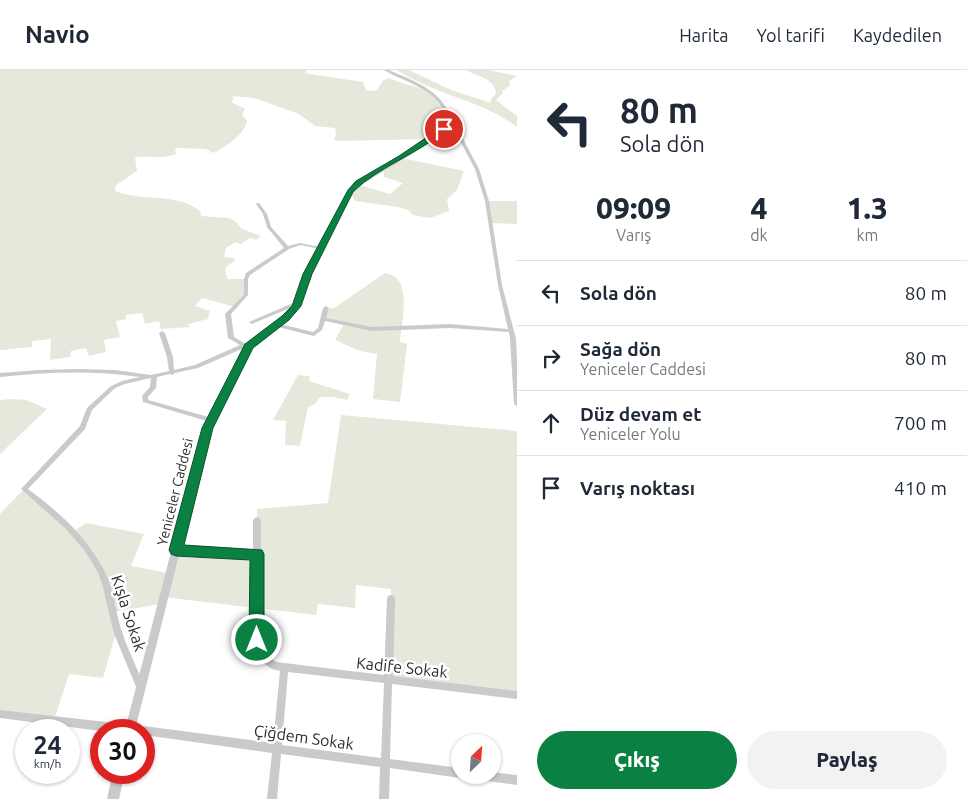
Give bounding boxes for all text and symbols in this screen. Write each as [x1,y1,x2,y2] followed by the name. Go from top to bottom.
[25,21,90,48] text: Navio
[679,25,728,45] text: Harita
[756,25,825,45] text: Yol tarifi
[853,25,942,45] text: Kaydedilen
[537,90,602,155] icon: left
[620,90,698,130] text: 80 m
[423,108,465,150] pin
[430,115,458,143] icon: arrive
[620,131,705,156] text: Sola dön
[596,191,671,225] text: 09:09
[750,191,767,225] text: 4
[847,191,888,225] text: 1.3
[616,226,651,244] text: Varış
[750,226,768,244] text: dk
[856,226,878,244] text: km
[537,279,565,307] icon: left
[580,282,657,304] text: Sola dön
[905,282,947,304] text: 80 m
[580,338,661,360] text: Sağa dön
[537,344,565,372] icon: right
[905,347,947,369] text: 80 m
[580,360,706,378] text: Yeniceler Caddesi
[580,403,701,425] text: Düz devam et
[537,409,565,437] icon: ahead
[894,412,947,434] text: 700 m
[580,425,681,443] text: Yeniceler Yolu
[154,437,196,547] street label: Yeniceler Caddesi
[537,474,565,502] icon: arrive
[580,477,695,499] text: Varış noktası
[894,477,947,499] text: 410 m
[108,573,150,653] street label: Kışla Sokak
[230,613,282,665] position arrow
[355,653,449,681] street label: Kadife Sokak
[90,719,155,784] speed limit sign: 30
[253,721,355,753] street label: Çiğdem Sokak
[33,731,62,759] text: 24
[537,731,737,789] button: Çıkış
[747,731,947,789] button: Paylaş
[451,734,501,784] north arrow
[451,734,501,784] map controls
[34,757,61,770] text: km/h

